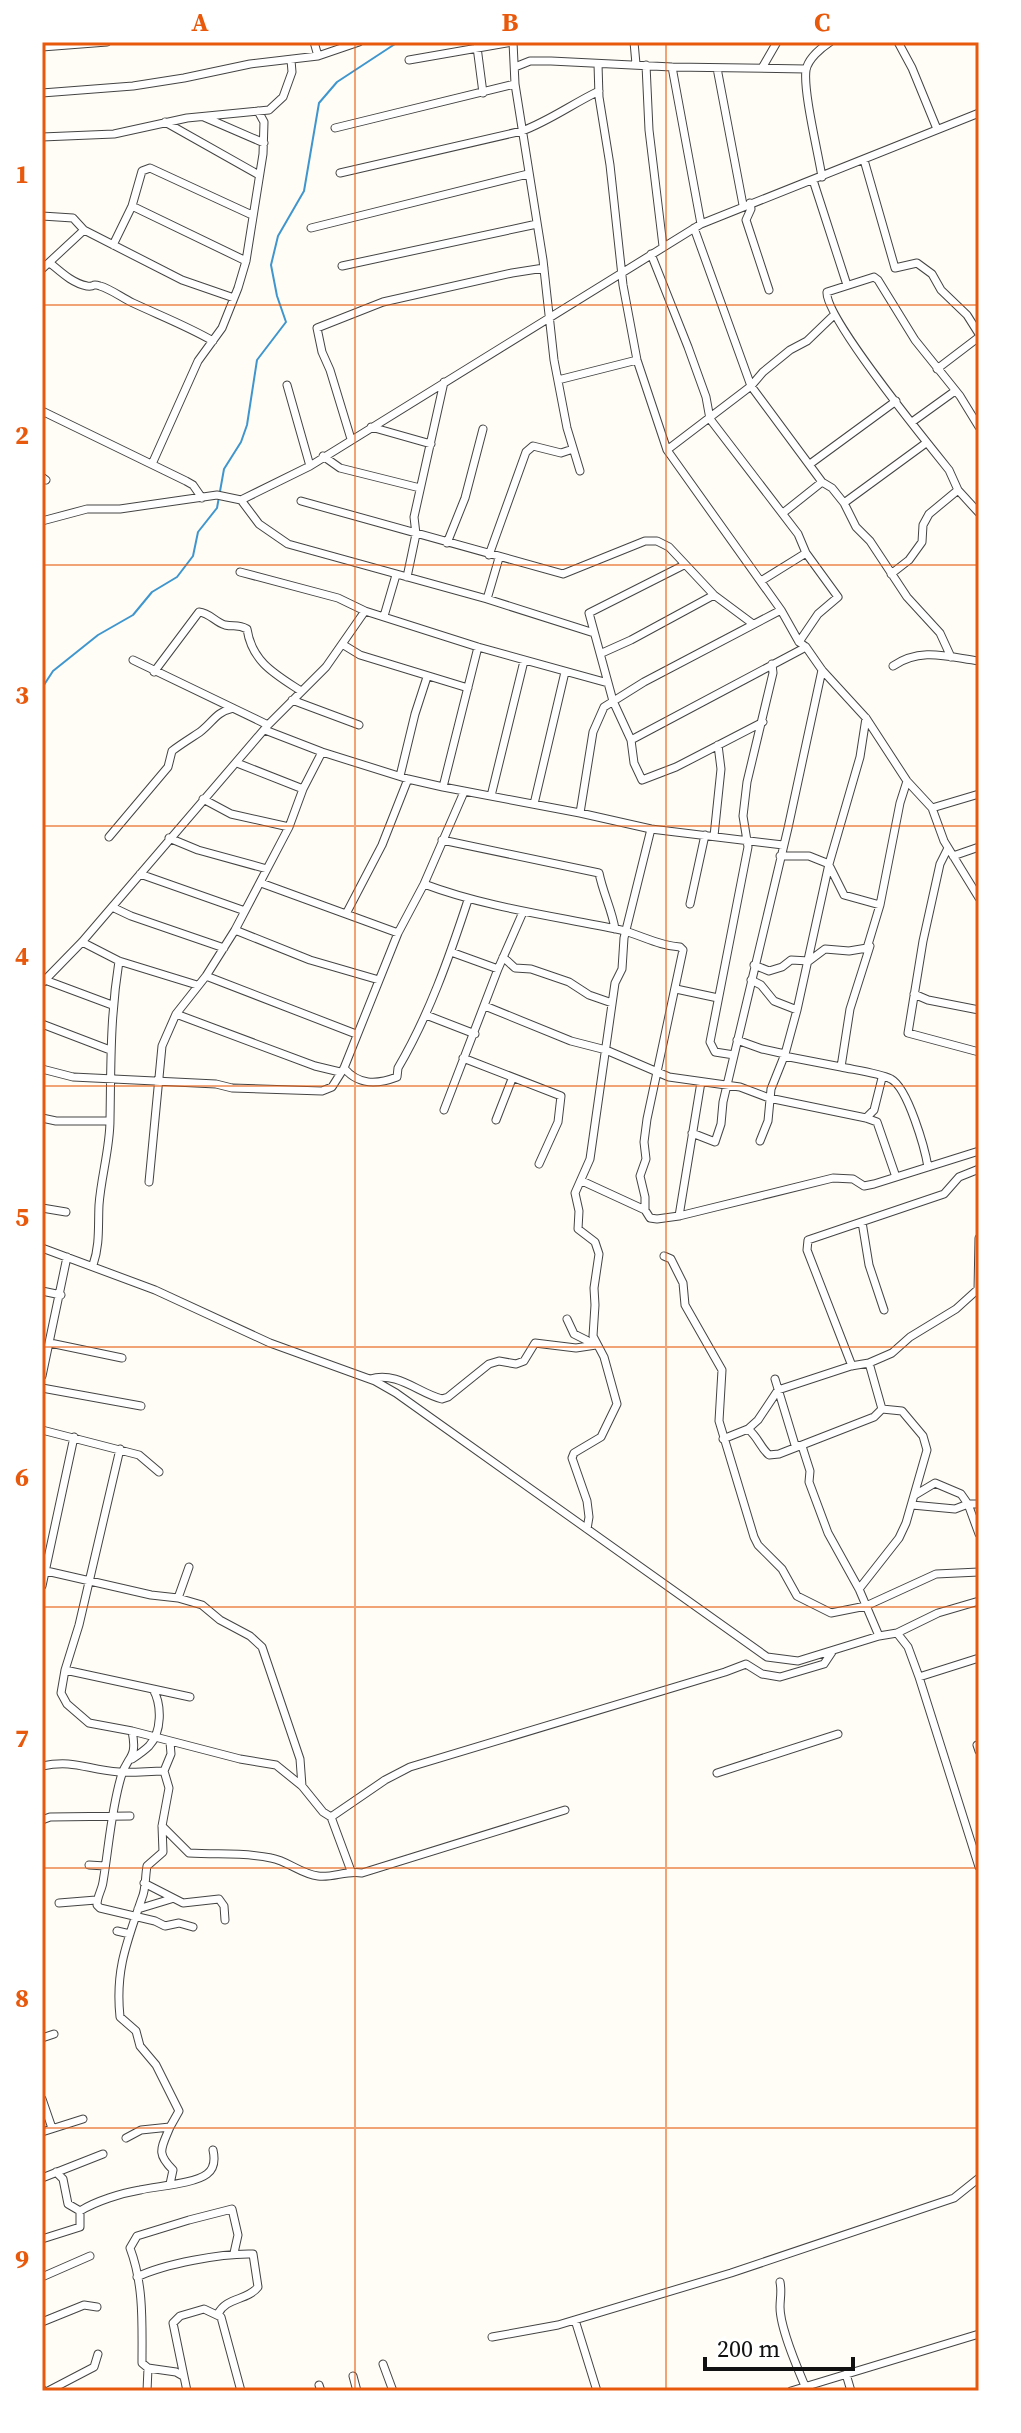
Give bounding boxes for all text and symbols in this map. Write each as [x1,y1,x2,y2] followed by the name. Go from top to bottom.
[191,4,209,40] text: A
[502,4,519,40] text: B
[814,4,830,40] text: C
[15,156,29,192] text: 1
[15,417,29,453] text: 2
[15,677,29,713] text: 3
[15,938,29,974] text: 4
[15,1199,29,1235] text: 5
[15,1459,29,1495] text: 6
[15,1720,29,1756] text: 7
[15,1980,29,2016] text: 8
[15,2241,29,2277] text: 9
[705,2321,853,2371] scale bar
[717,2332,780,2365] text: 200 m

